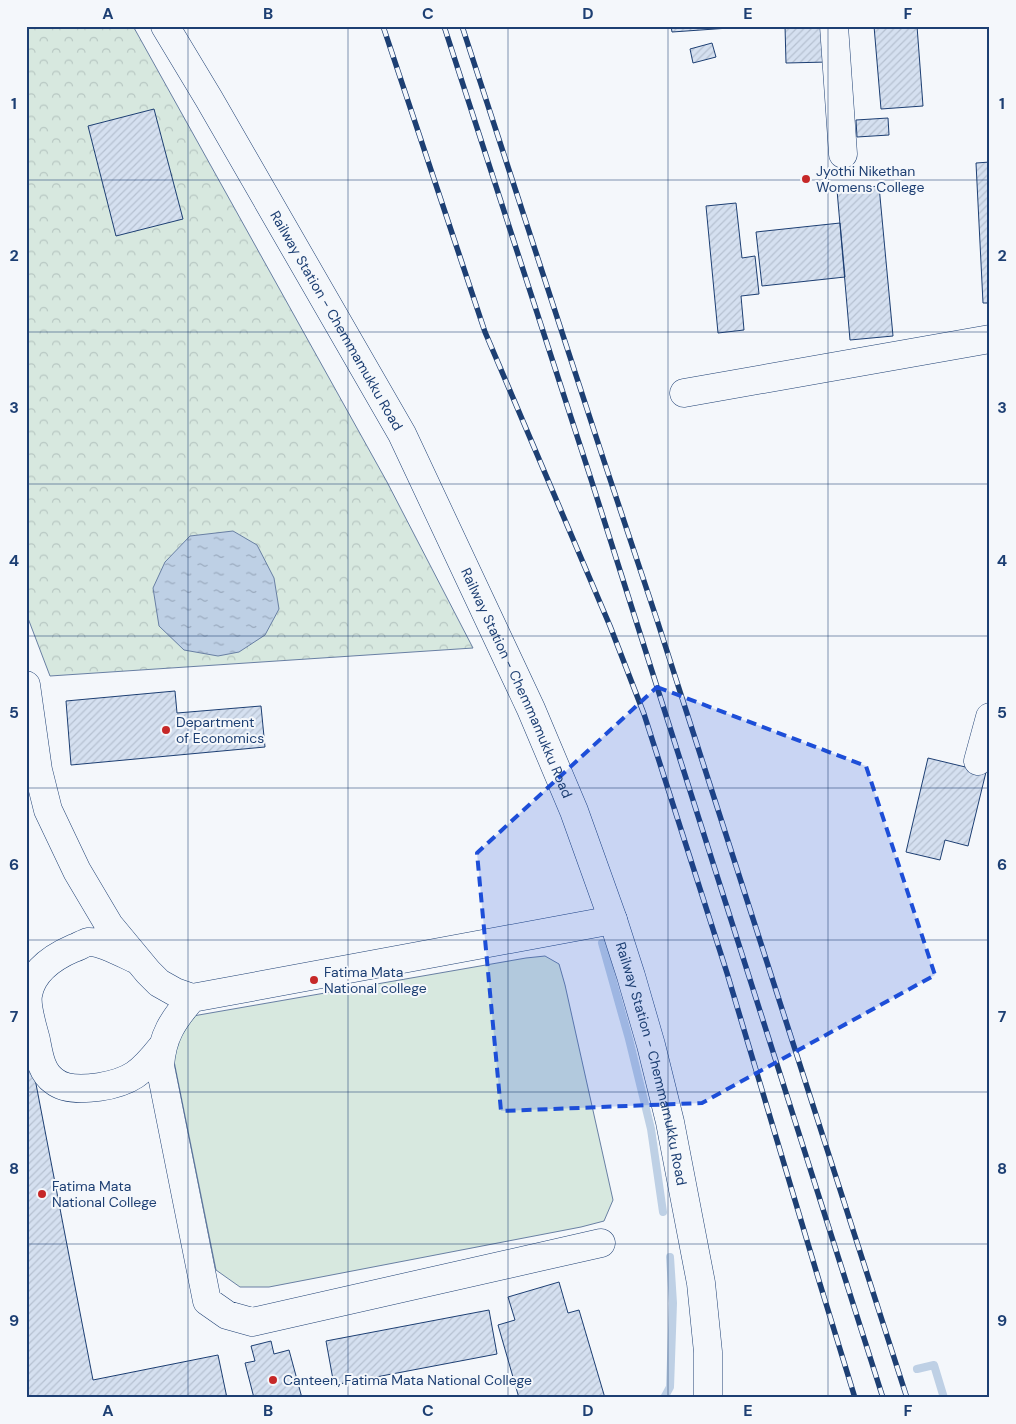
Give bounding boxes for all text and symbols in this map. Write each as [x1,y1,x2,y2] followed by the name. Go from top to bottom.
[102,3,114,24] text: A
[263,3,273,24] text: B
[422,3,434,24] text: C
[582,3,594,24] text: D
[743,3,753,24] text: E
[904,3,913,24] text: F
[11,93,17,114] text: 1
[999,93,1005,114] text: 1
[816,162,924,196] place label: Jyothi Nikethan Womens College
[800,173,812,185] marker: Jyothi Nikethan Womens College
[266,208,407,434] street label: Railway Station - Chemmamukku Road
[9,245,19,266] text: 2
[997,245,1007,266] text: 2
[9,397,19,418] text: 3
[997,397,1007,418] text: 3
[9,550,19,571] text: 4
[997,550,1007,571] text: 4
[457,565,576,801] street label: Railway Station - Chemmamukku Road
[9,702,19,723] text: 5
[997,702,1007,723] text: 5
[176,713,264,747] place label: Department of Economics
[160,724,172,736] marker: Department of Economics
[9,854,19,875] text: 6
[997,854,1007,875] text: 6
[612,940,691,1187] street label: Railway Station - Chemmamukku Road
[324,963,427,997] place label: Fatima Mata National college
[308,974,320,986] marker: Fatima Mata National college
[10,1006,19,1027] text: 7
[998,1006,1007,1027] text: 7
[9,1158,19,1179] text: 8
[997,1158,1007,1179] text: 8
[52,1177,157,1211] place label: Fatima Mata National College
[36,1188,48,1200] marker: Fatima Mata National College
[9,1310,19,1331] text: 9
[997,1310,1007,1331] text: 9
[283,1371,532,1389] place label: Canteen, Fatima Mata National College
[267,1374,279,1386] marker: Canteen, Fatima Mata National College
[102,1400,114,1421] text: A
[263,1400,273,1421] text: B
[422,1400,434,1421] text: C
[582,1400,594,1421] text: D
[743,1400,753,1421] text: E
[904,1400,913,1421] text: F

